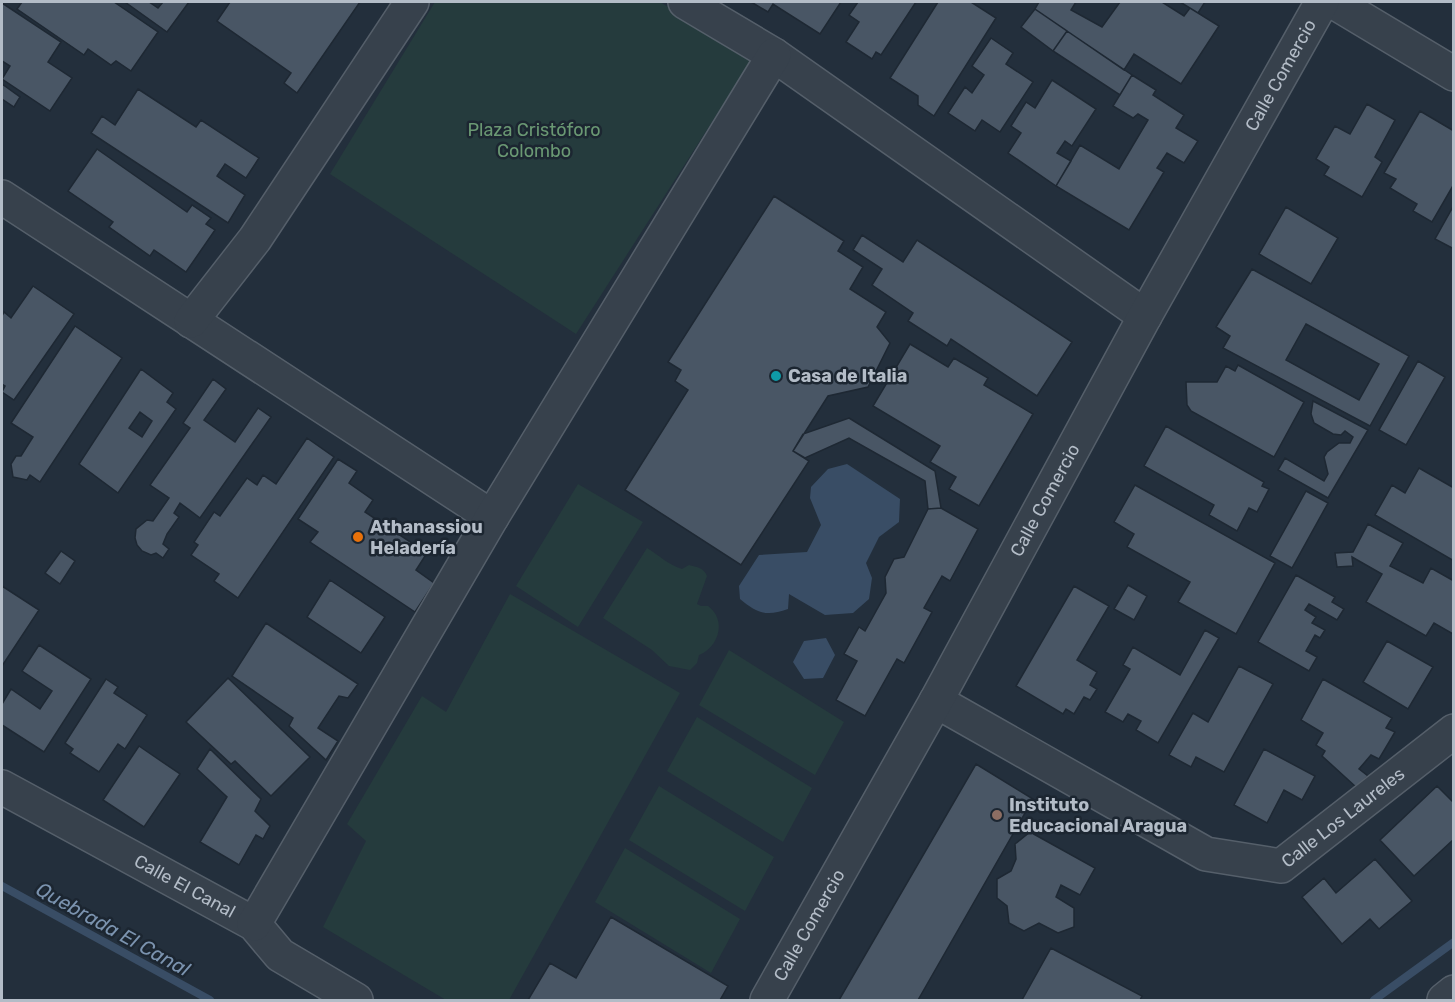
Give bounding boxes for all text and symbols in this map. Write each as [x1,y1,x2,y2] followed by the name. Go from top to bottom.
[1240,15,1321,135] street label: Calle Comercio
[467,119,601,162] park label: Plaza Cristóforo Colombo
[788,365,907,387] place label: Casa de Italia
[769,369,783,383] marker: Casa de Italia
[1006,440,1085,560] street label: Calle Comercio
[370,516,483,559] place label: Athanassiou Heladería
[351,530,365,544] marker: Athanassiou Heladería
[1277,763,1409,873] street label: Calle Los Laureles
[1009,794,1187,837] place label: Instituto Educacional Aragua
[990,808,1004,822] marker: Instituto Educacional Aragua
[130,850,239,923] street label: Calle El Canal
[769,865,850,985] street label: Calle Comercio
[32,877,195,982] water label: Quebrada El Canal

